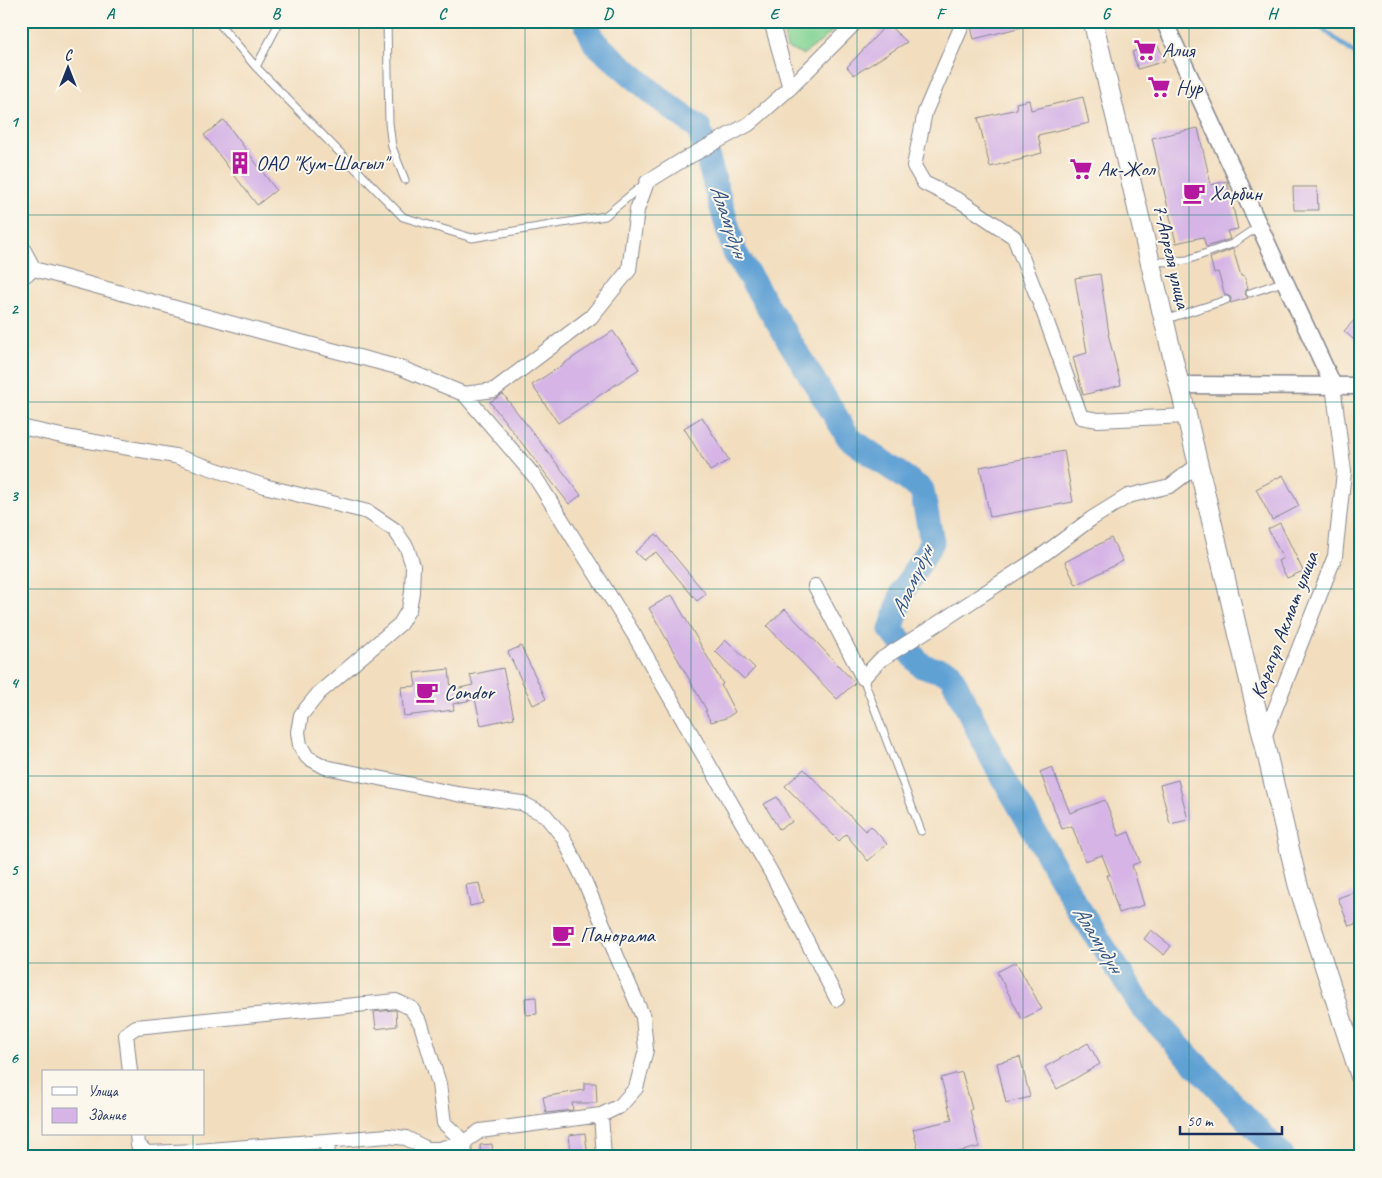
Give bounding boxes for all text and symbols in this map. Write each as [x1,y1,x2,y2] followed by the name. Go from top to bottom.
[106,4,116,24] text: A
[272,4,282,24] text: B
[438,4,448,24] text: C
[603,4,614,24] text: D
[770,4,781,24] text: E
[936,4,947,24] text: F
[1102,4,1112,24] text: G
[1267,4,1279,24] text: H
[1132,37,1158,63] supermarket icon: Алия
[1162,37,1196,63] place label: Алия
[42,42,92,92] north arrow
[65,47,74,64] text: С
[1146,74,1172,100] supermarket icon: Нур
[1176,74,1204,100] place label: Нур
[10,112,19,132] text: 1
[227,150,253,176] building icon: ОАО "Кум-Шагыл"
[256,150,392,176] place label: ОАО "Кум-Шагыл"
[1068,156,1094,182] supermarket icon: Ак-Жол
[1098,156,1156,182] place label: Ак-Жол
[1181,180,1207,206] cafe icon: Харбин
[1210,180,1263,206] place label: Харбин
[704,181,755,264] water label: Аламүдүн
[1147,201,1197,312] street label: 7-Апреля улица
[10,299,19,319] text: 2
[10,486,19,506] text: 3
[884,539,941,621] water label: Аламүдүн
[1244,546,1325,702] street label: Карагул Акмат улица
[10,673,19,693] text: 4
[414,679,440,705] cafe icon: Condor
[444,679,495,705] place label: Condor
[11,860,20,880] text: 5
[1066,900,1131,980] water label: Аламүдүн
[550,922,576,948] cafe icon: Панорама
[580,922,656,948] place label: Панорама
[10,1048,19,1068] text: 6
[42,1070,205,1136] legend
[88,1082,119,1101] text: Улица
[1180,1103,1282,1135] scale bar
[88,1106,127,1125] text: Здание
[1187,1112,1214,1131] text: 50 m

